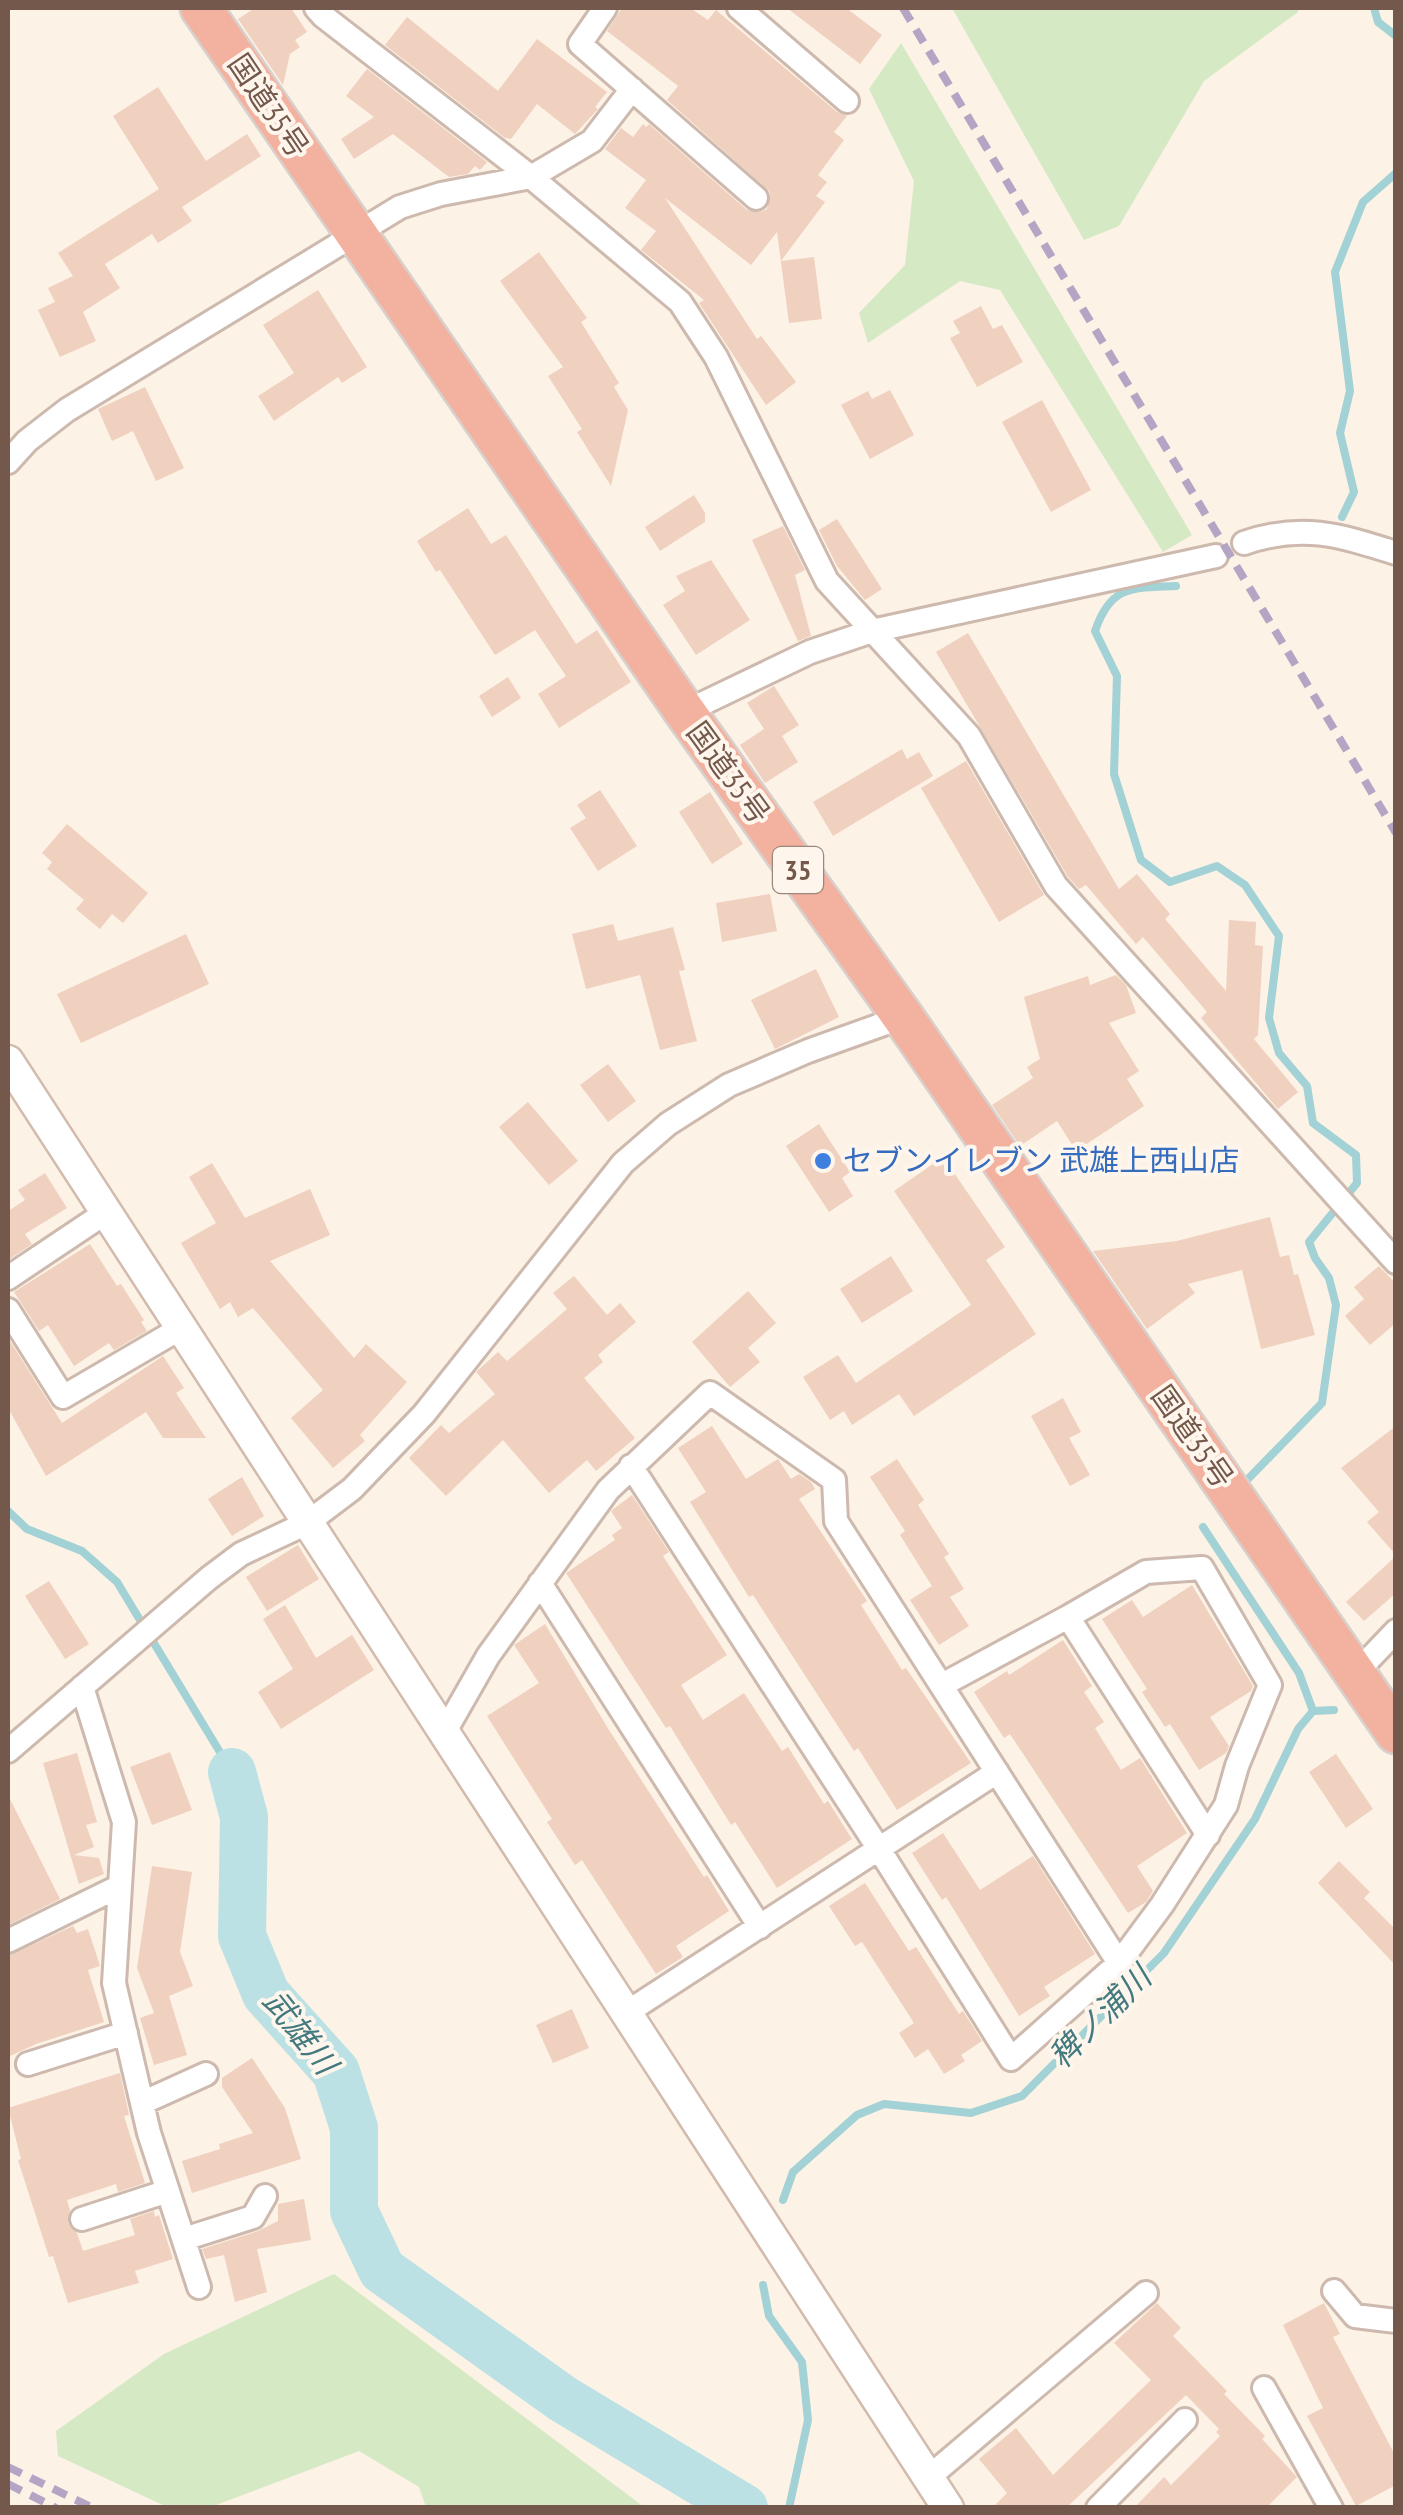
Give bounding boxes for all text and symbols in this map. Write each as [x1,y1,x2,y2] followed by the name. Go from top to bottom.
[220,46,318,165] street label: 国道35号
[679,713,779,831] street label: 国道35号
[773,847,823,893] road number: 35
[843,1140,1239,1179] place label: セブンイレブン 武雄上西山店
[812,1150,834,1172] marker: セブンイレブン 武雄上西山店
[1144,1377,1243,1495] street label: 国道35号
[1039,1954,1162,2076] water label: 稗ノ浦川
[255,1981,349,2084] water label: 武雄川

